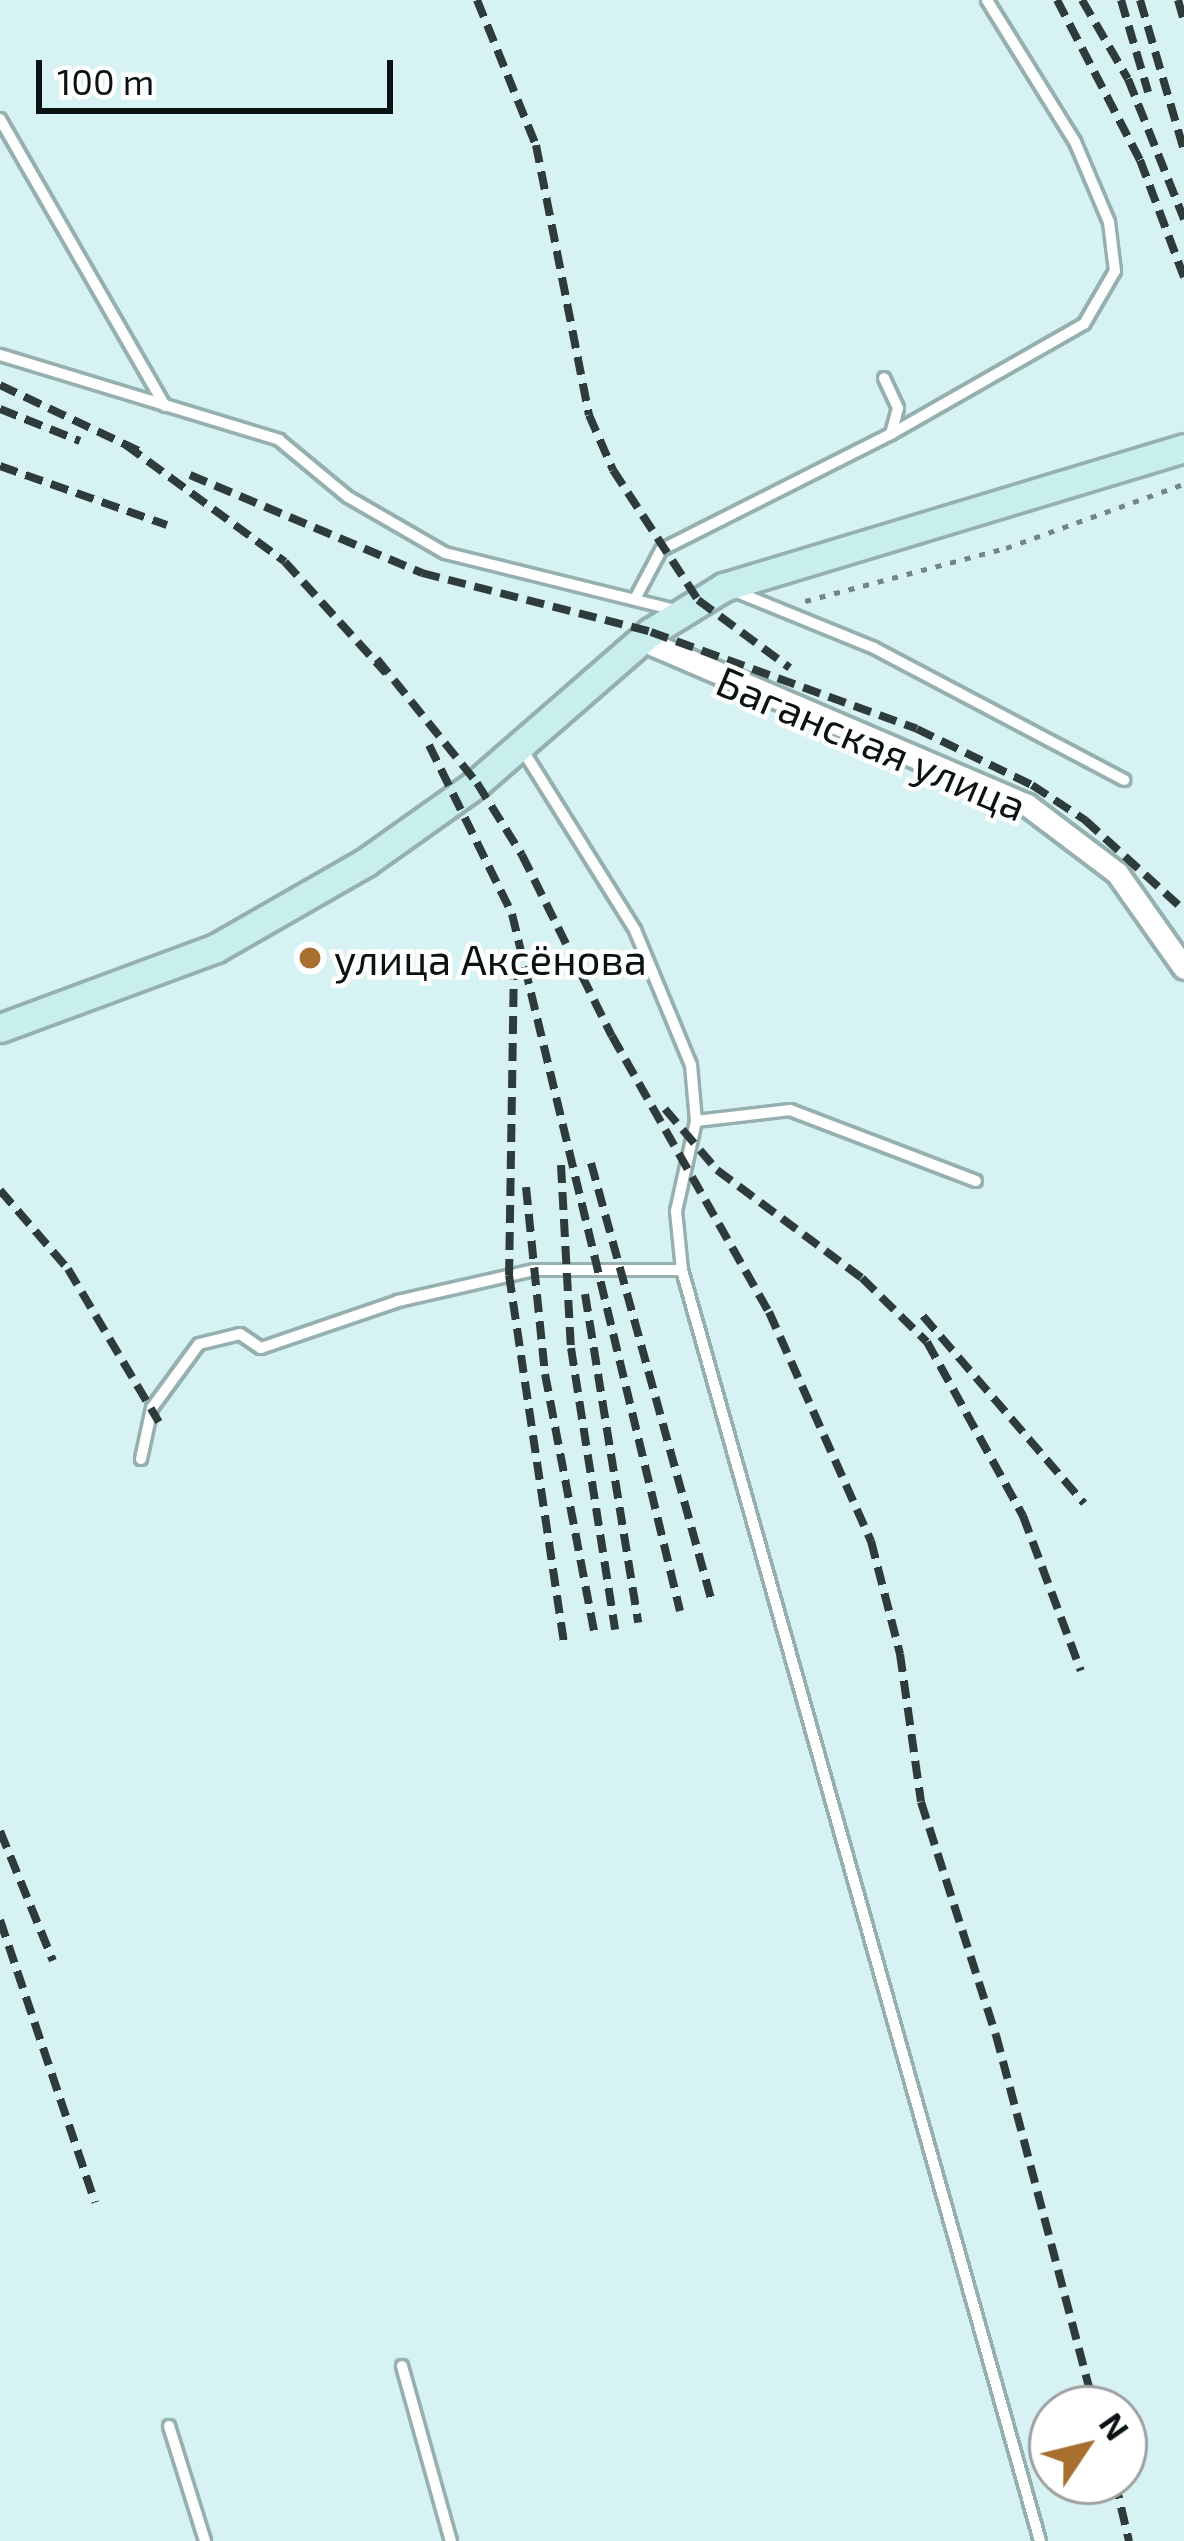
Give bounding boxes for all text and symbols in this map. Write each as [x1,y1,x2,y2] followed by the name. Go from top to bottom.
[42,36,399,110] scale bar
[57,59,154,102] text: 100 m
[710,654,1034,830] street label: Баганская улица
[334,933,647,983] place label: улица Аксёнова
[297,945,323,971] marker: улица Аксёнова
[1028,2385,1148,2505] north arrow
[1092,2405,1138,2447] text: N

